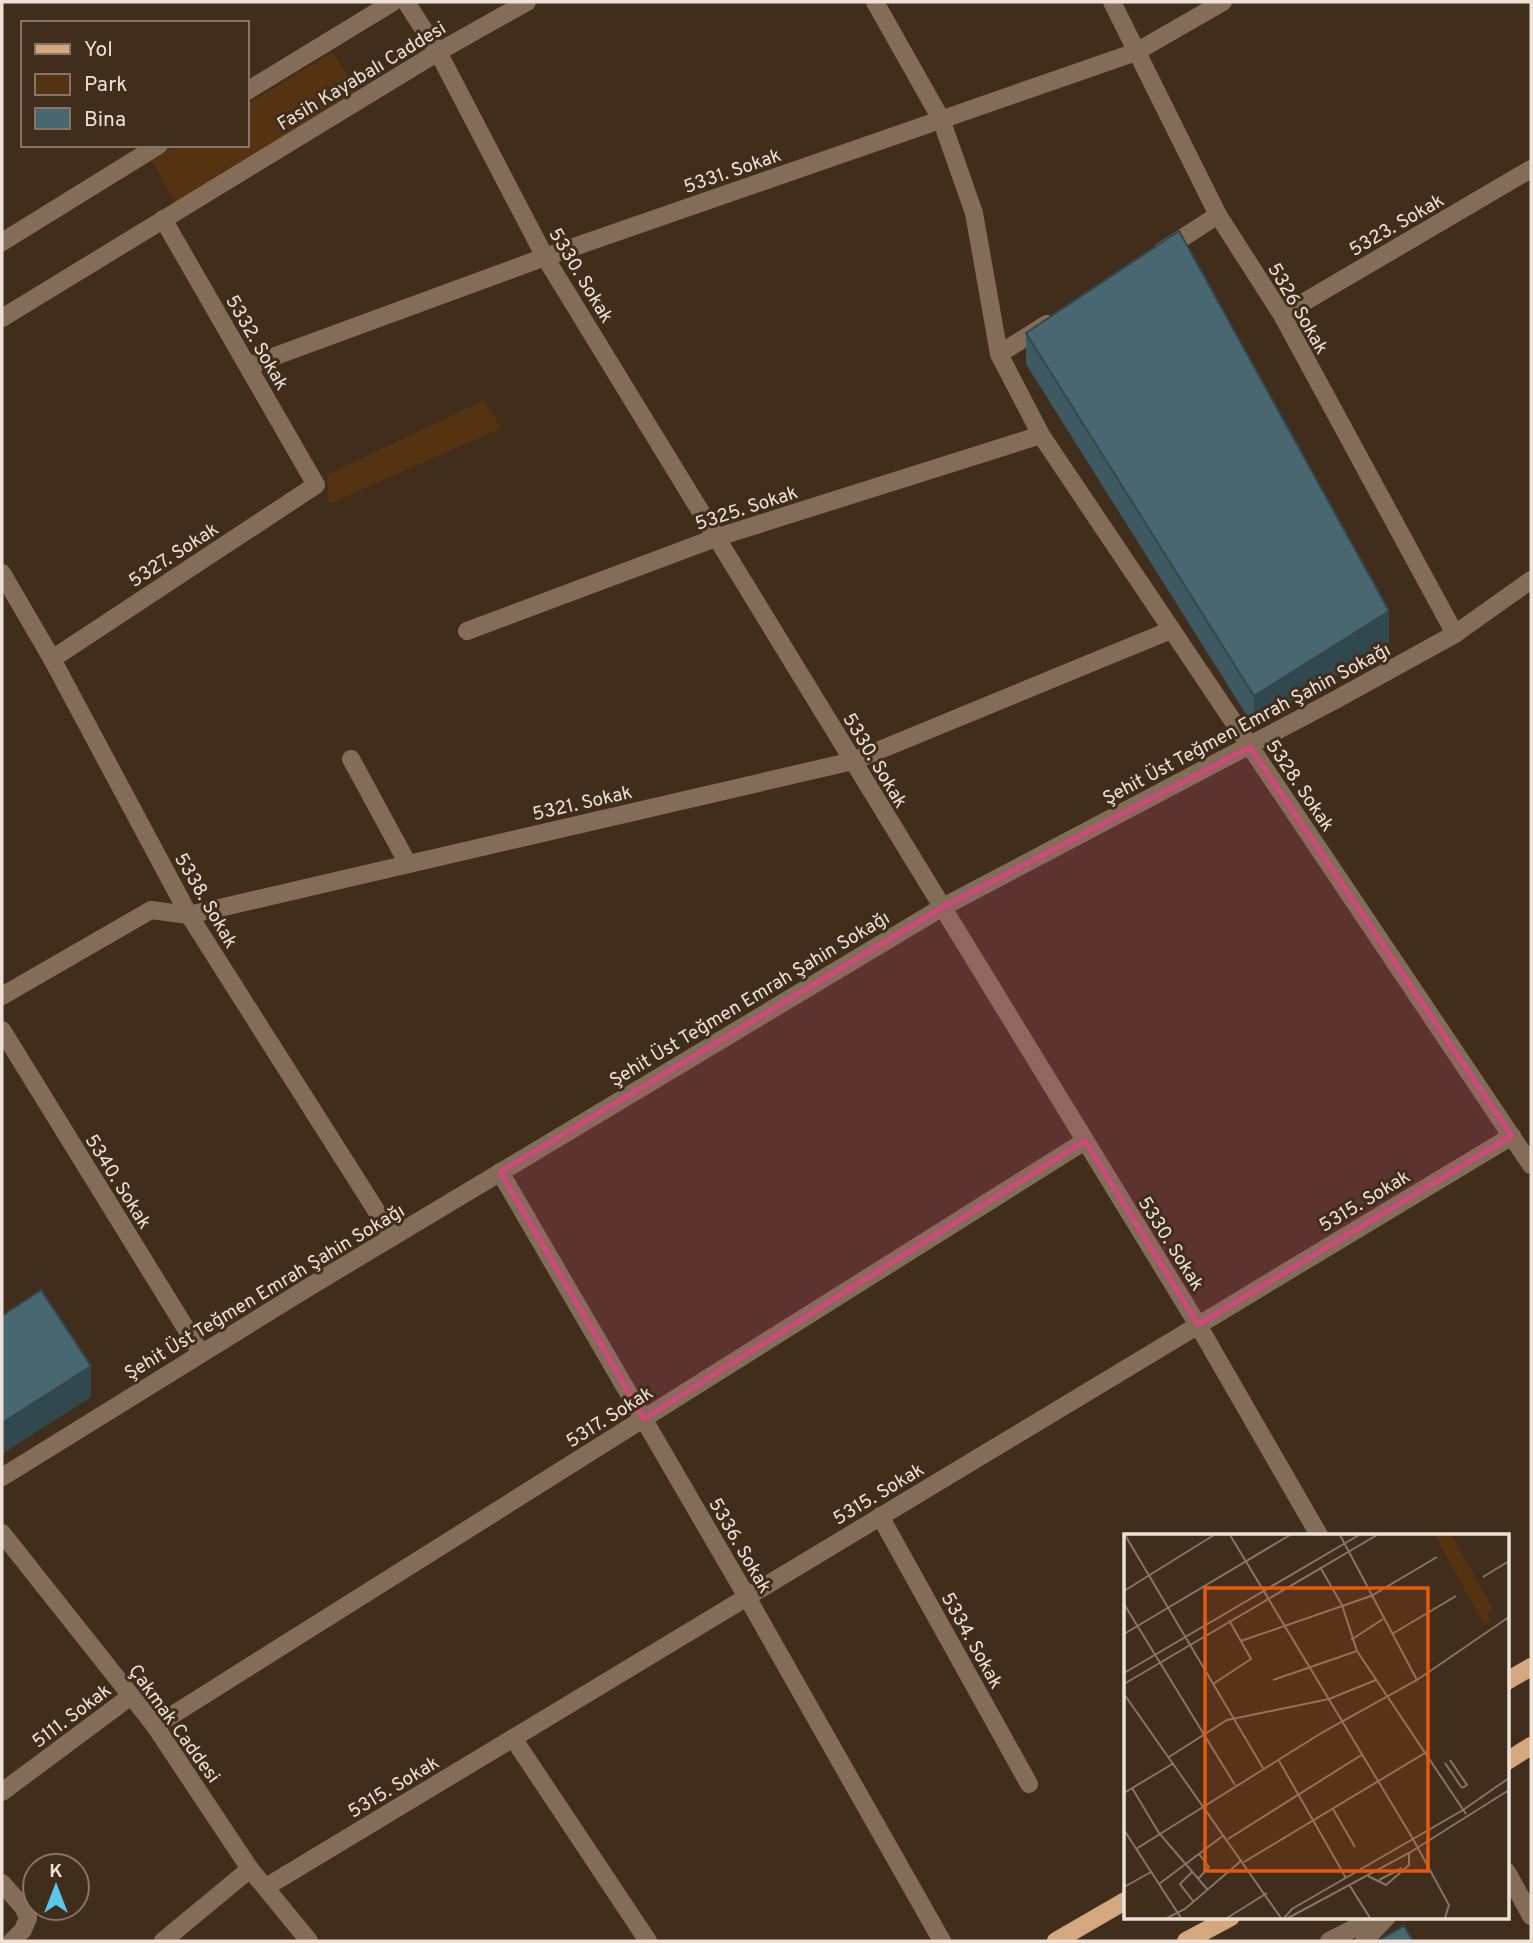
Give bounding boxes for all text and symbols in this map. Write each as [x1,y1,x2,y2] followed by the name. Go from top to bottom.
[273,17,451,137] street label: Fasih Kayabalı Caddesi
[21,21,248,147] legend
[84,37,113,64] text: Yol
[84,72,127,99] text: Park
[84,107,126,134] text: Bina
[681,144,785,200] street label: 5331. Sokak
[1345,189,1449,263] street label: 5323. Sokak
[543,224,618,328] street label: 5330. Sokak
[1261,259,1333,359] street label: 5326 Sokak
[219,291,293,395] street label: 5332. Sokak
[692,481,801,537] street label: 5325. Sokak
[125,518,224,594] street label: 5327. Sokak
[1098,638,1395,811] street label: Şehit Üst Teğmen Emrah Şahin Sokağı
[837,709,912,813] street label: 5330. Sokak
[1260,735,1339,837] street label: 5328. Sokak
[530,781,635,827] street label: 5321. Sokak
[168,849,242,953] street label: 5338. Sokak
[605,906,894,1093] street label: Şehit Üst Teğmen Emrah Şahin Sokağı
[79,1130,156,1234] street label: 5340. Sokak
[1315,1165,1415,1238] street label: 5315. Sokak
[1132,1192,1209,1296] street label: 5330. Sokak
[120,1199,409,1386] street label: Şehit Üst Teğmen Emrah Şahin Sokağı
[562,1381,658,1454] street label: 5317. Sokak
[829,1458,929,1531] street label: 5315. Sokak
[702,1494,776,1598] street label: 5336. Sokak
[1124,1534,1508,1918] inset map
[935,1589,1008,1693] street label: 5334. Sokak
[122,1660,225,1788] street label: Çakmak Caddesi
[28,1679,117,1754] street label: 5111. Sokak
[344,1751,444,1824] street label: 5315. Sokak
[21,1852,91,1922] north arrow
[49,1860,63,1884] text: K

